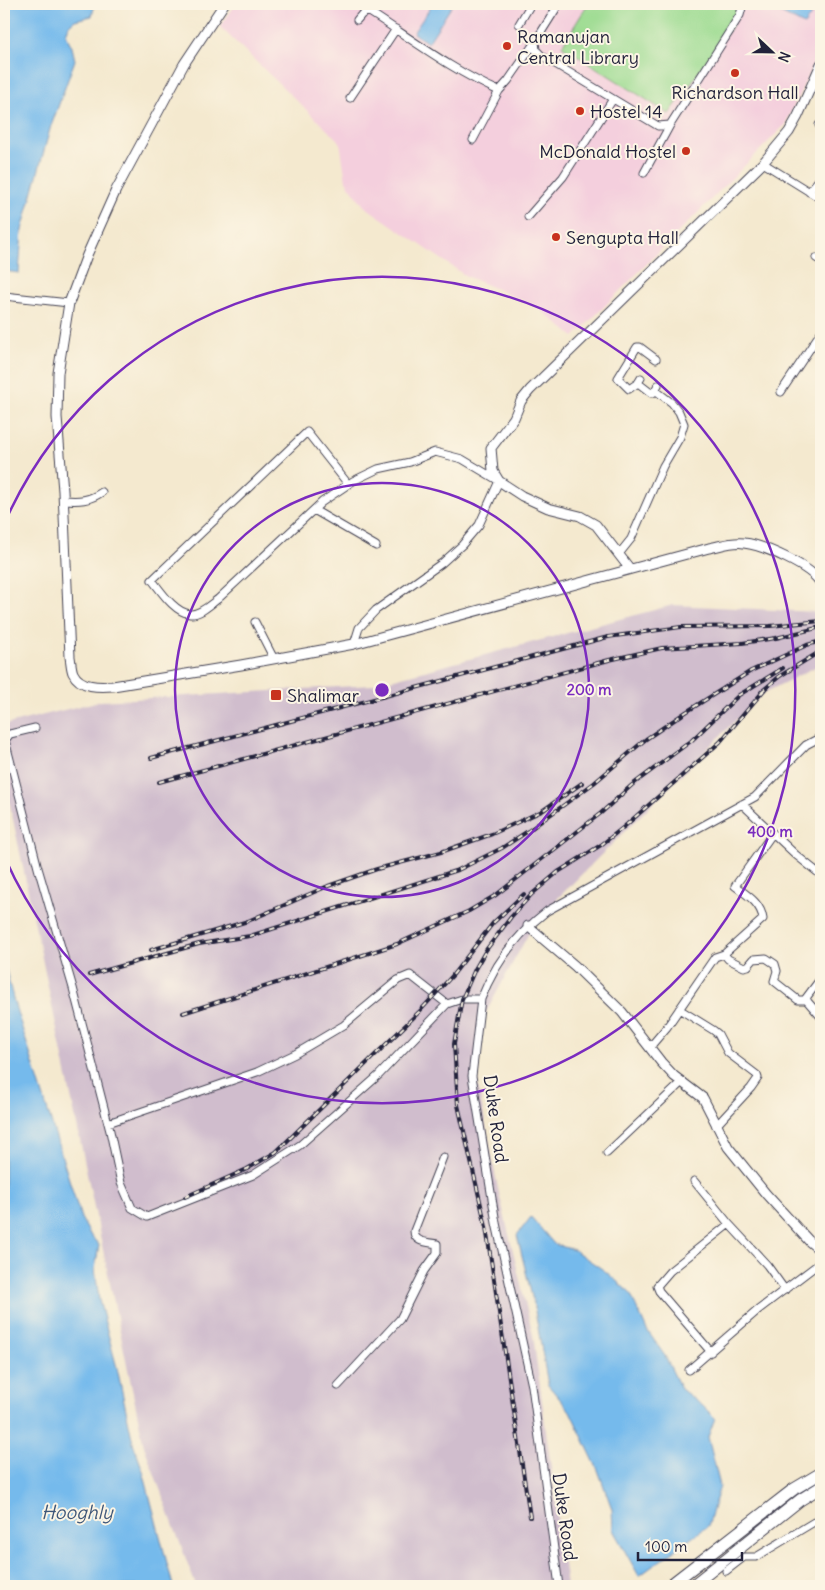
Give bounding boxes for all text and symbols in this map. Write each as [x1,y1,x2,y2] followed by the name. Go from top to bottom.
[517,25,639,69] place label: Ramanujan Central Library
[748,28,798,78] north arrow
[501,40,513,52] marker: Ramanujan Central Library
[774,49,794,65] text: N
[729,67,741,79] marker: Richardson Hall
[671,81,799,104] place label: Richardson Hall
[590,100,663,123] place label: Hostel 14
[574,105,586,117] marker: Hostel 14
[539,140,676,163] place label: McDonald Hostel
[680,145,692,157] marker: McDonald Hostel
[566,226,679,249] place label: Sengupta Hall
[550,231,562,243] marker: Sengupta Hall
[567,680,611,699] text: 200 m
[373,681,391,699] centre of rings
[287,684,360,707] place label: Shalimar
[269,688,283,702] marker: Shalimar
[747,822,793,841] text: 400 m
[478,1074,514,1165] street label: Duke Road
[547,1472,583,1563] street label: Duke Road
[41,1500,114,1524] water label: Hooghly
[638,1530,741,1562] scale bar
[645,1537,687,1556] text: 100 m

